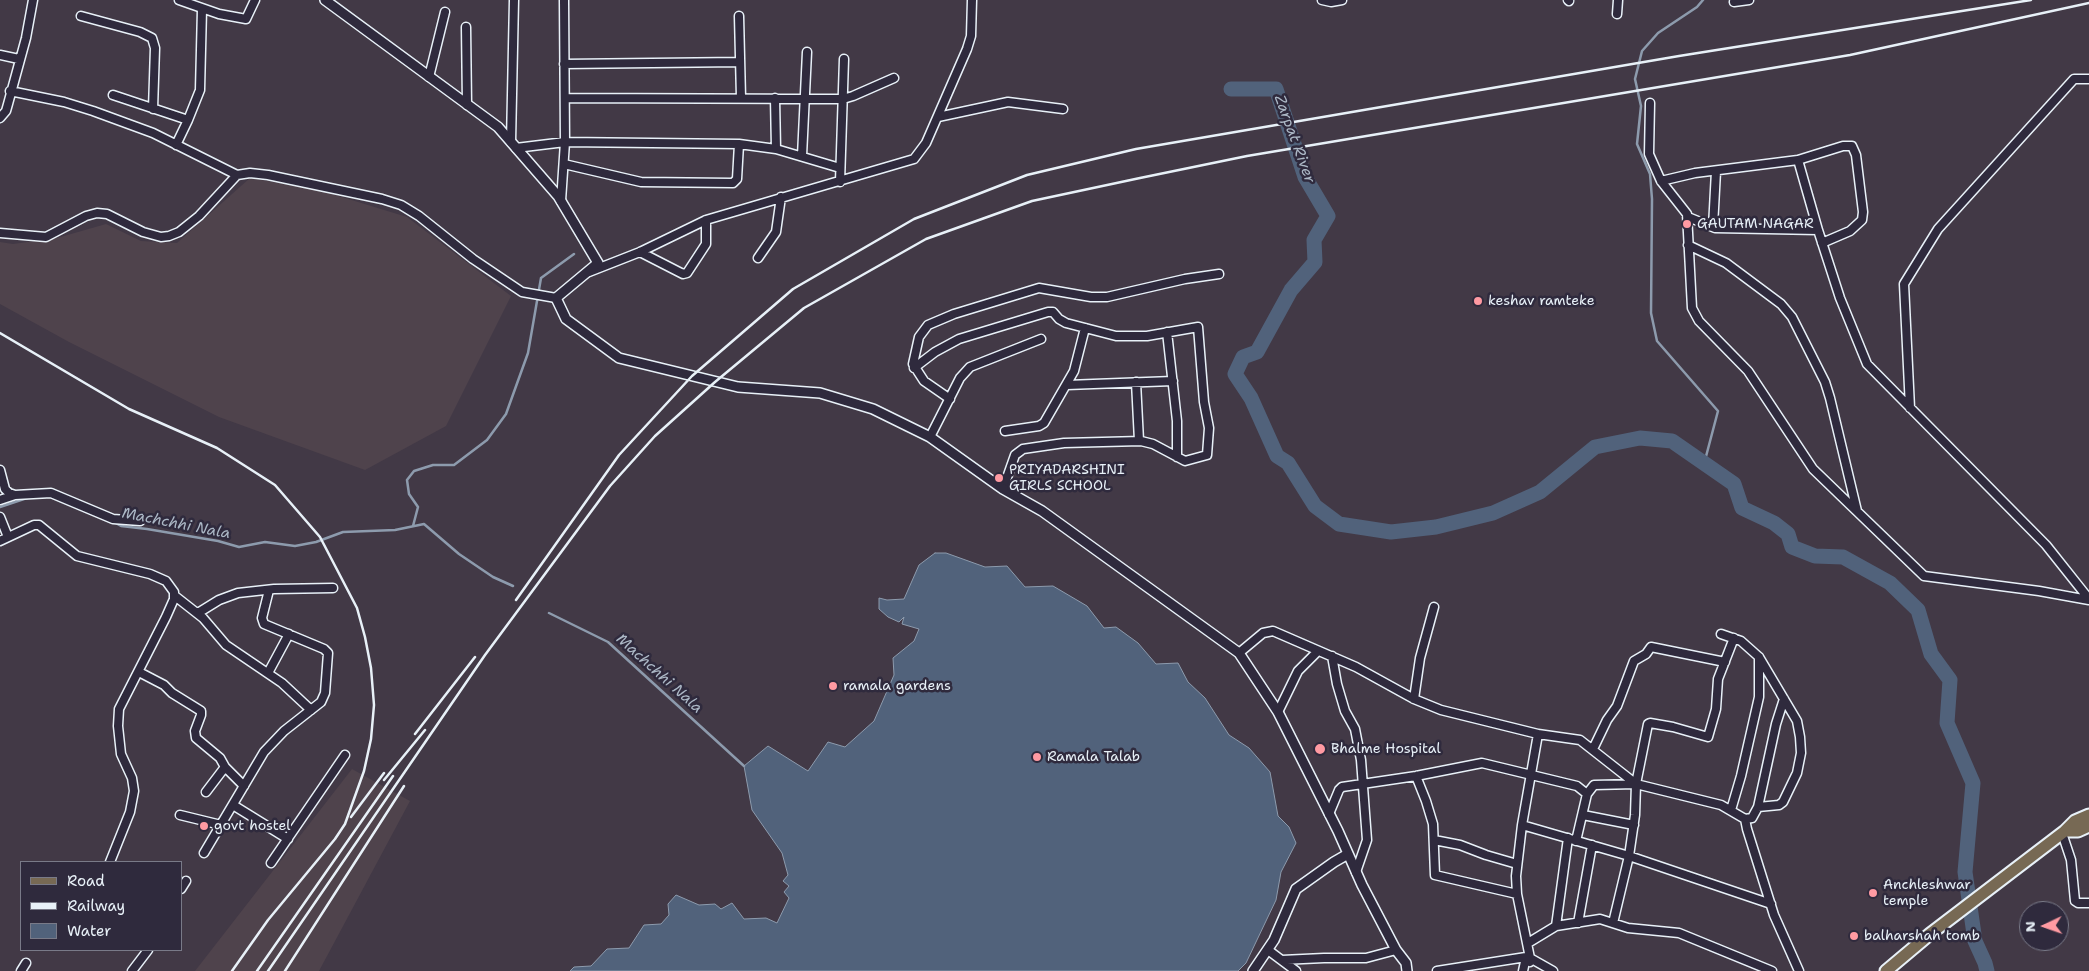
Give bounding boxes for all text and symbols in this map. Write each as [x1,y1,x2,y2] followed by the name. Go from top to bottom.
[1270,92,1318,186] water label: Zarpat River
[1697,216,1814,232] place label: GAUTAM NAGAR
[1681,218,1693,230] marker: GAUTAM NAGAR
[1488,293,1595,309] place label: keshav ramteke
[1472,295,1484,307] marker: keshav ramteke
[1009,462,1125,494] place label: PRIYADARSHINI GIRLS SCHOOL
[993,472,1005,484] marker: PRIYADARSHINI GIRLS SCHOOL
[120,505,232,543] water label: Machchhi Nala
[612,630,706,718] water label: Machchhi Nala
[843,678,951,694] place label: ramala gardens
[827,680,839,692] marker: ramala gardens
[1331,741,1441,757] place label: Bhalme Hospital
[1313,742,1327,756] marker: Bhalme Hospital
[1047,749,1140,765] place label: Ramala Talab
[1031,751,1043,763] marker: Ramala Talab
[214,818,290,834] place label: govt hostel
[198,820,210,832] marker: govt hostel
[20,861,182,951] legend
[67,871,105,891] text: Road
[1883,877,1971,910] place label: Anchleshwar temple
[1867,887,1879,899] marker: Anchleshwar temple
[67,896,125,916] text: Railway
[2019,901,2069,951] north arrow
[67,921,111,941] text: Water
[2021,921,2039,933] text: N
[1864,928,1980,944] place label: balharshah tomb
[1848,930,1860,942] marker: balharshah tomb

